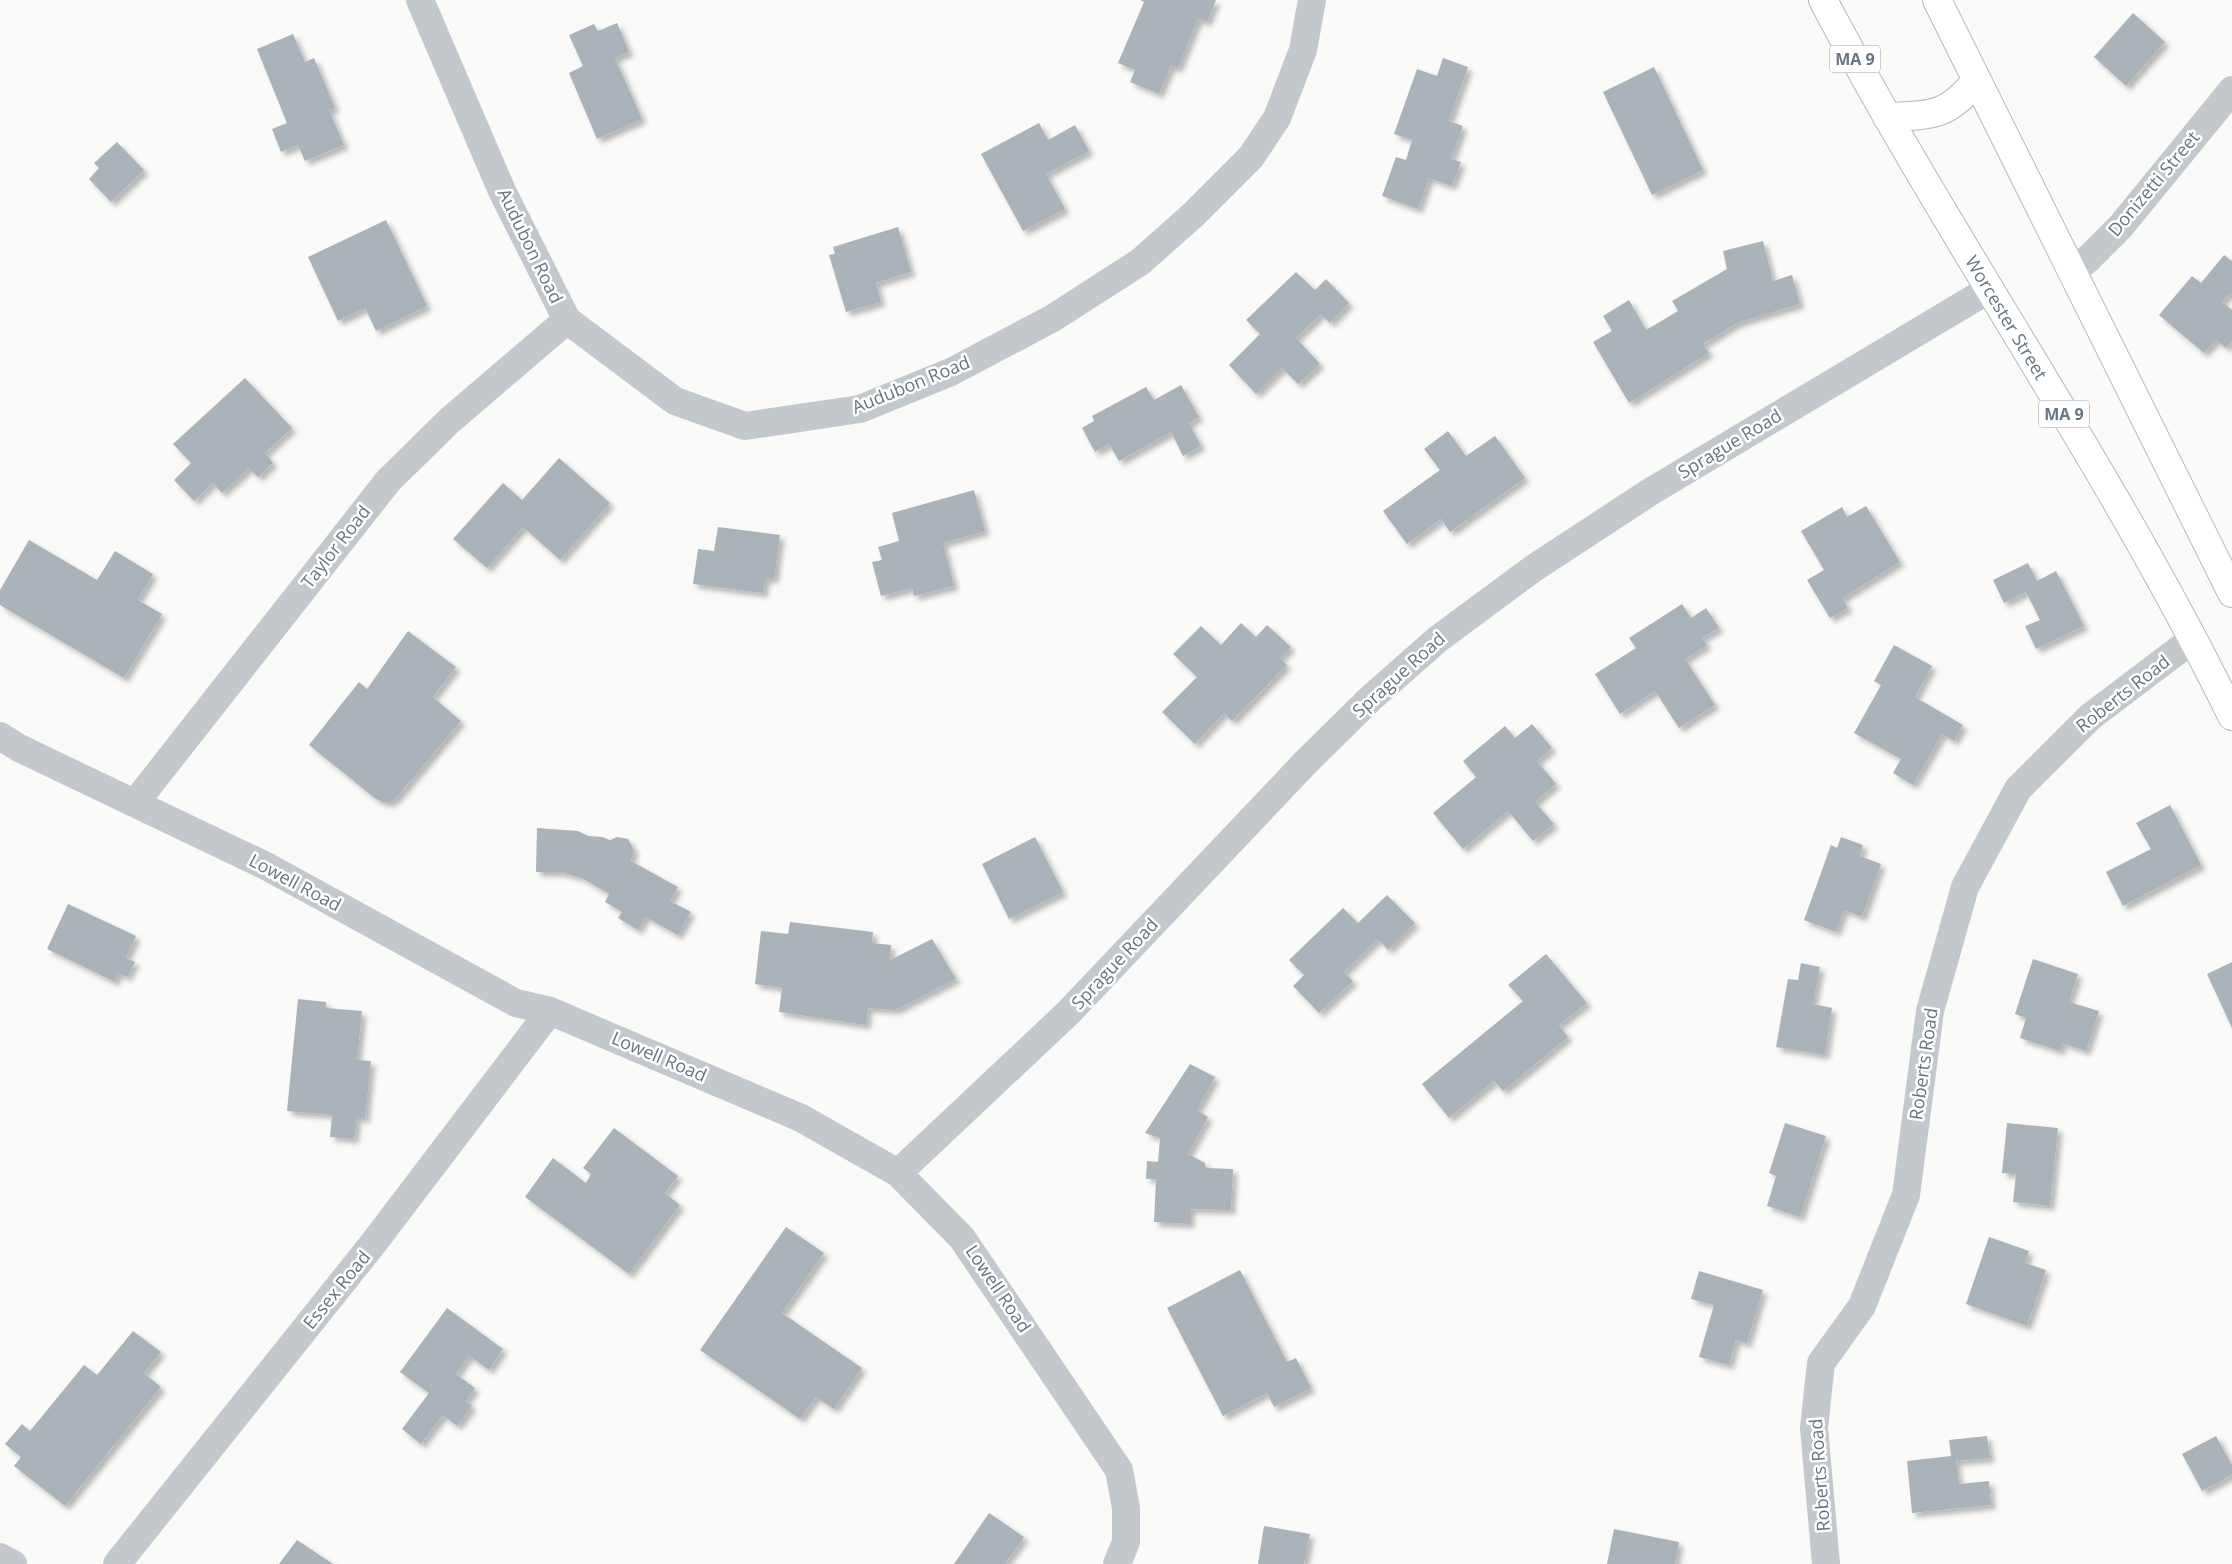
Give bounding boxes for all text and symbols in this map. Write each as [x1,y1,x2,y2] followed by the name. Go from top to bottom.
[1830,46,1880,72] road number: MA 9
[2102,126,2204,241] street label: Donizetti Street
[493,184,569,307] street label: Audubon Road
[1960,251,2053,384] street label: Worcester Street
[848,350,973,419] street label: Audubon Road
[2039,400,2089,428] road number: MA 9
[1673,403,1786,484] street label: Sprague Road
[295,500,375,593] street label: Taylor Road
[1347,626,1450,722] street label: Sprague Road
[2070,649,2174,737] street label: Roberts Road
[245,848,346,916] street label: Lowell Road
[1066,912,1163,1014] street label: Sprague Road
[1903,1006,1943,1122] street label: Roberts Road
[608,1025,711,1087] street label: Lowell Road
[961,1240,1037,1337] street label: Lowell Road
[297,1245,375,1334] street label: Essex Road
[1803,1418,1835,1532] street label: Roberts Road

